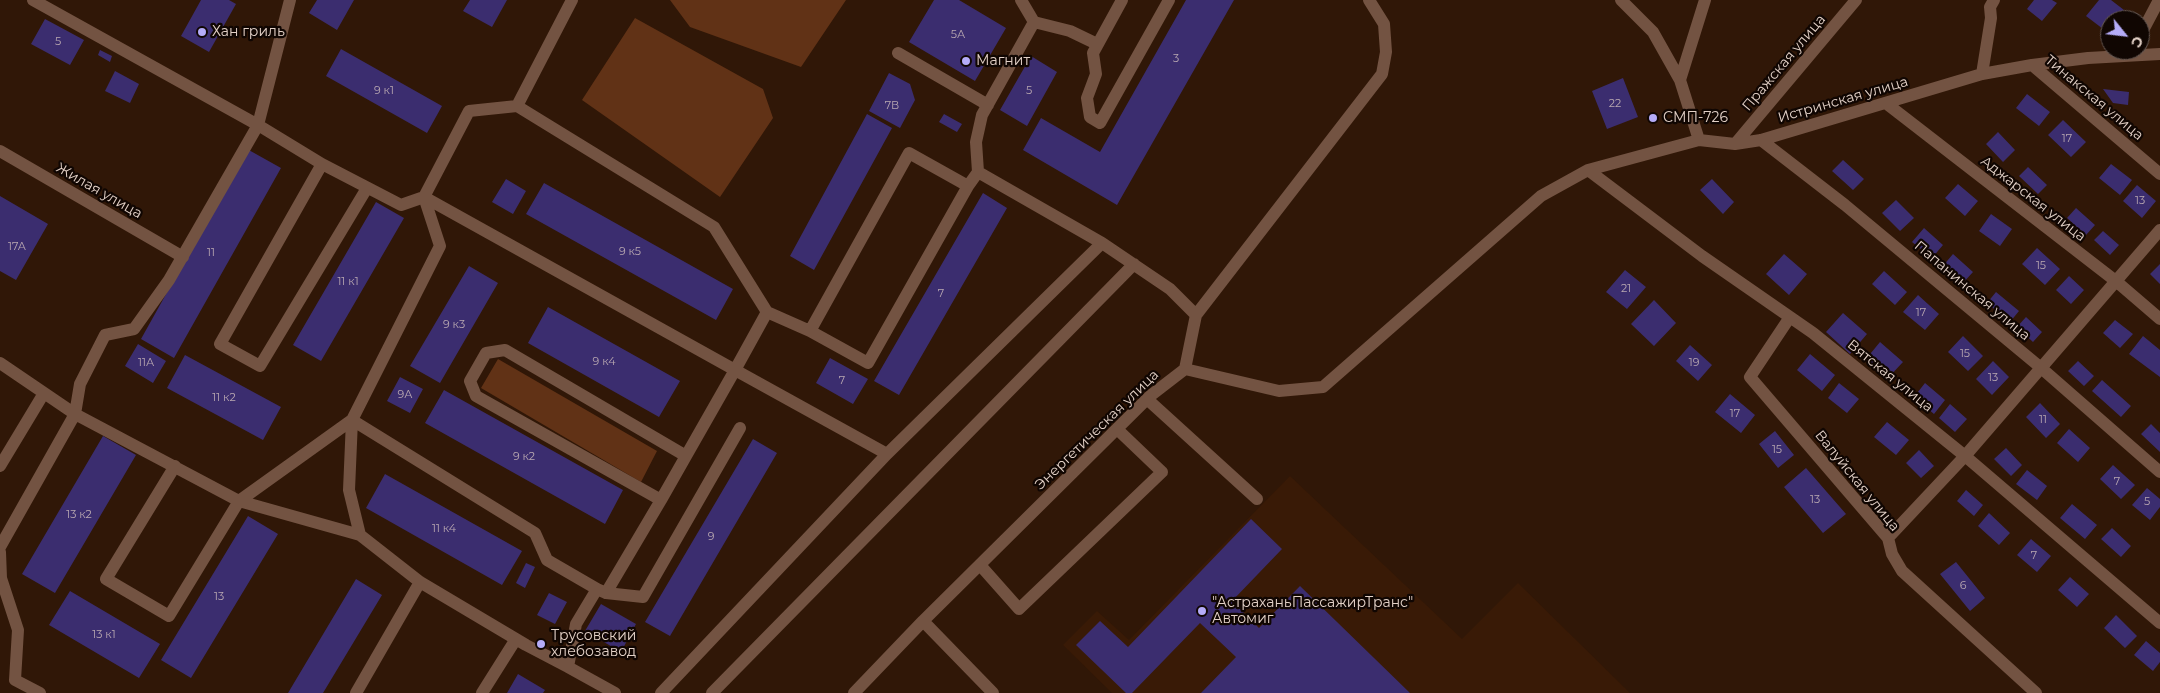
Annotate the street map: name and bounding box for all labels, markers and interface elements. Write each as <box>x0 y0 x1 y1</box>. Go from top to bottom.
north arrow <box>2100 10 2150 60</box>
street label: Пражская улица <box>1739 11 1829 115</box>
place label: Хан гриль <box>212 24 285 40</box>
marker: Хан гриль <box>196 26 208 38</box>
house number: 5А <box>951 28 965 42</box>
text: С <box>2127 33 2148 51</box>
house number: 5 <box>55 35 61 49</box>
house number: 3 <box>1173 52 1179 66</box>
street label: Тинакская улица <box>2041 52 2147 144</box>
place label: Магнит <box>976 53 1030 69</box>
marker: Магнит <box>960 55 972 67</box>
street label: Истринская улица <box>1776 73 1910 127</box>
house number: 9 к1 <box>374 84 394 98</box>
house number: 5 <box>1026 84 1032 98</box>
house number: 22 <box>1609 97 1621 111</box>
house number: 7В <box>885 99 899 113</box>
place label: СМП-726 <box>1663 110 1728 126</box>
marker: СМП-726 <box>1647 112 1659 124</box>
house number: 17 <box>2062 132 2072 146</box>
street label: Аджарская улица <box>1977 153 2089 245</box>
street label: Жилая улица <box>53 160 145 222</box>
house number: 13 <box>2135 194 2145 208</box>
street label: Папанинская улица <box>1911 238 2033 344</box>
house number: 17А <box>8 240 26 254</box>
house number: 9 к5 <box>619 245 641 259</box>
house number: 11 <box>207 246 215 260</box>
house number: 15 <box>2036 259 2046 273</box>
house number: 11 к1 <box>337 275 359 289</box>
house number: 21 <box>1621 282 1631 296</box>
house number: 7 <box>938 287 944 301</box>
house number: 17 <box>1916 306 1926 320</box>
house number: 9 к3 <box>443 318 465 332</box>
street label: Вятская улица <box>1844 336 1936 416</box>
house number: 15 <box>1960 347 1970 361</box>
house number: 9 к4 <box>593 355 615 369</box>
house number: 11А <box>138 356 154 370</box>
house number: 19 <box>1689 356 1699 370</box>
street label: Энергетическая улица <box>1032 366 1162 494</box>
house number: 13 <box>1988 371 1998 385</box>
house number: 7 <box>839 374 845 388</box>
house number: 9А <box>398 388 412 402</box>
house number: 11 к2 <box>212 391 236 405</box>
house number: 17 <box>1730 407 1740 421</box>
house number: 11 <box>2039 413 2047 427</box>
street label: Валуйская улица <box>1811 427 1903 535</box>
house number: 15 <box>1772 443 1782 457</box>
house number: 9 к2 <box>513 450 535 464</box>
house number: 7 <box>2114 475 2120 489</box>
house number: 13 <box>1810 493 1820 507</box>
house number: 5 <box>2144 495 2150 509</box>
house number: 13 к2 <box>66 508 92 522</box>
house number: 11 к4 <box>432 522 456 536</box>
house number: 9 <box>708 530 714 544</box>
house number: 7 <box>2031 549 2037 563</box>
house number: 6 <box>1960 579 1966 593</box>
house number: 13 <box>214 590 224 604</box>
place label: "АстраханьПассажирТранс" Автомиг <box>1212 595 1413 628</box>
marker: "АстраханьПассажирТранс" Автомиг <box>1196 605 1208 617</box>
house number: 13 к1 <box>92 628 116 642</box>
place label: Трусовский хлебозавод <box>551 628 636 660</box>
marker: Трусовский хлебозавод <box>535 638 547 650</box>

